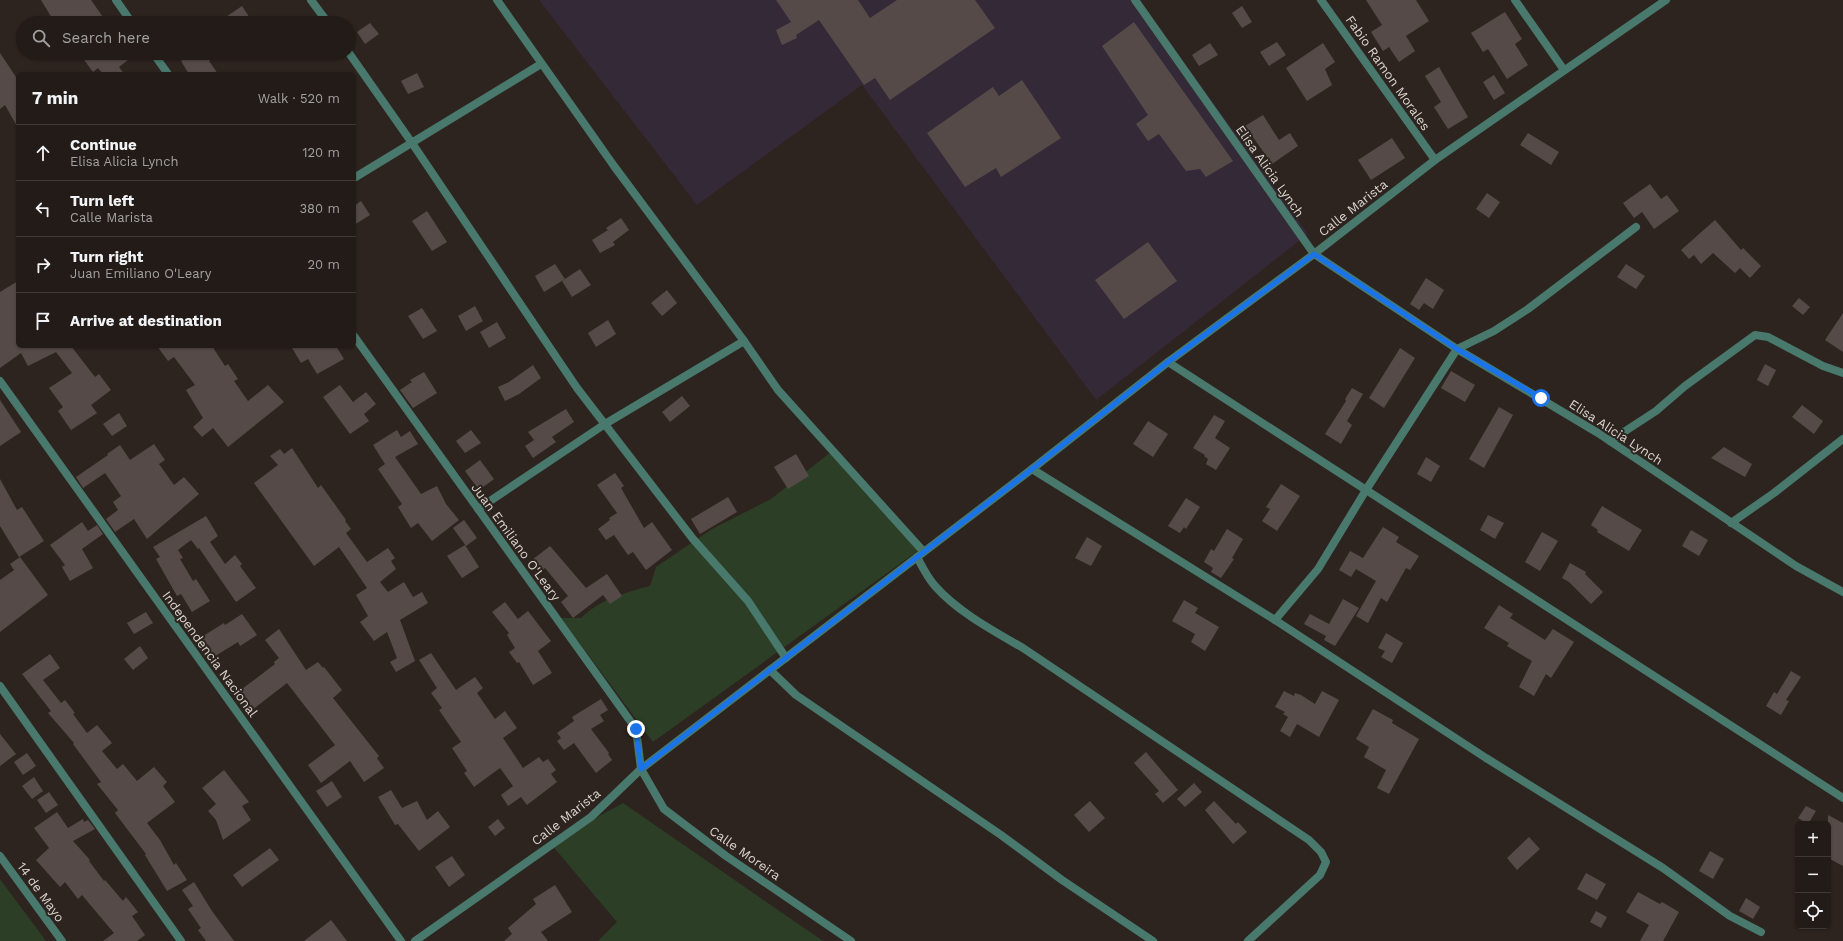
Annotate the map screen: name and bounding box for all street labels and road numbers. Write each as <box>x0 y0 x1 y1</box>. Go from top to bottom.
street label: Fabio Ramon Morales <box>1343 13 1433 133</box>
street label: Elisa Alicia Lynch <box>1233 122 1307 220</box>
street label: Calle Marista <box>1316 176 1391 239</box>
street label: Elisa Alicia Lynch <box>1566 396 1666 468</box>
street label: Juan Emiliano O'Leary <box>468 480 564 604</box>
street label: Independencia Nacional <box>159 588 261 720</box>
street label: Calle Marista <box>529 785 604 848</box>
street label: Calle Moreira <box>706 823 784 883</box>
street label: 14 de Mayo <box>14 859 68 925</box>

